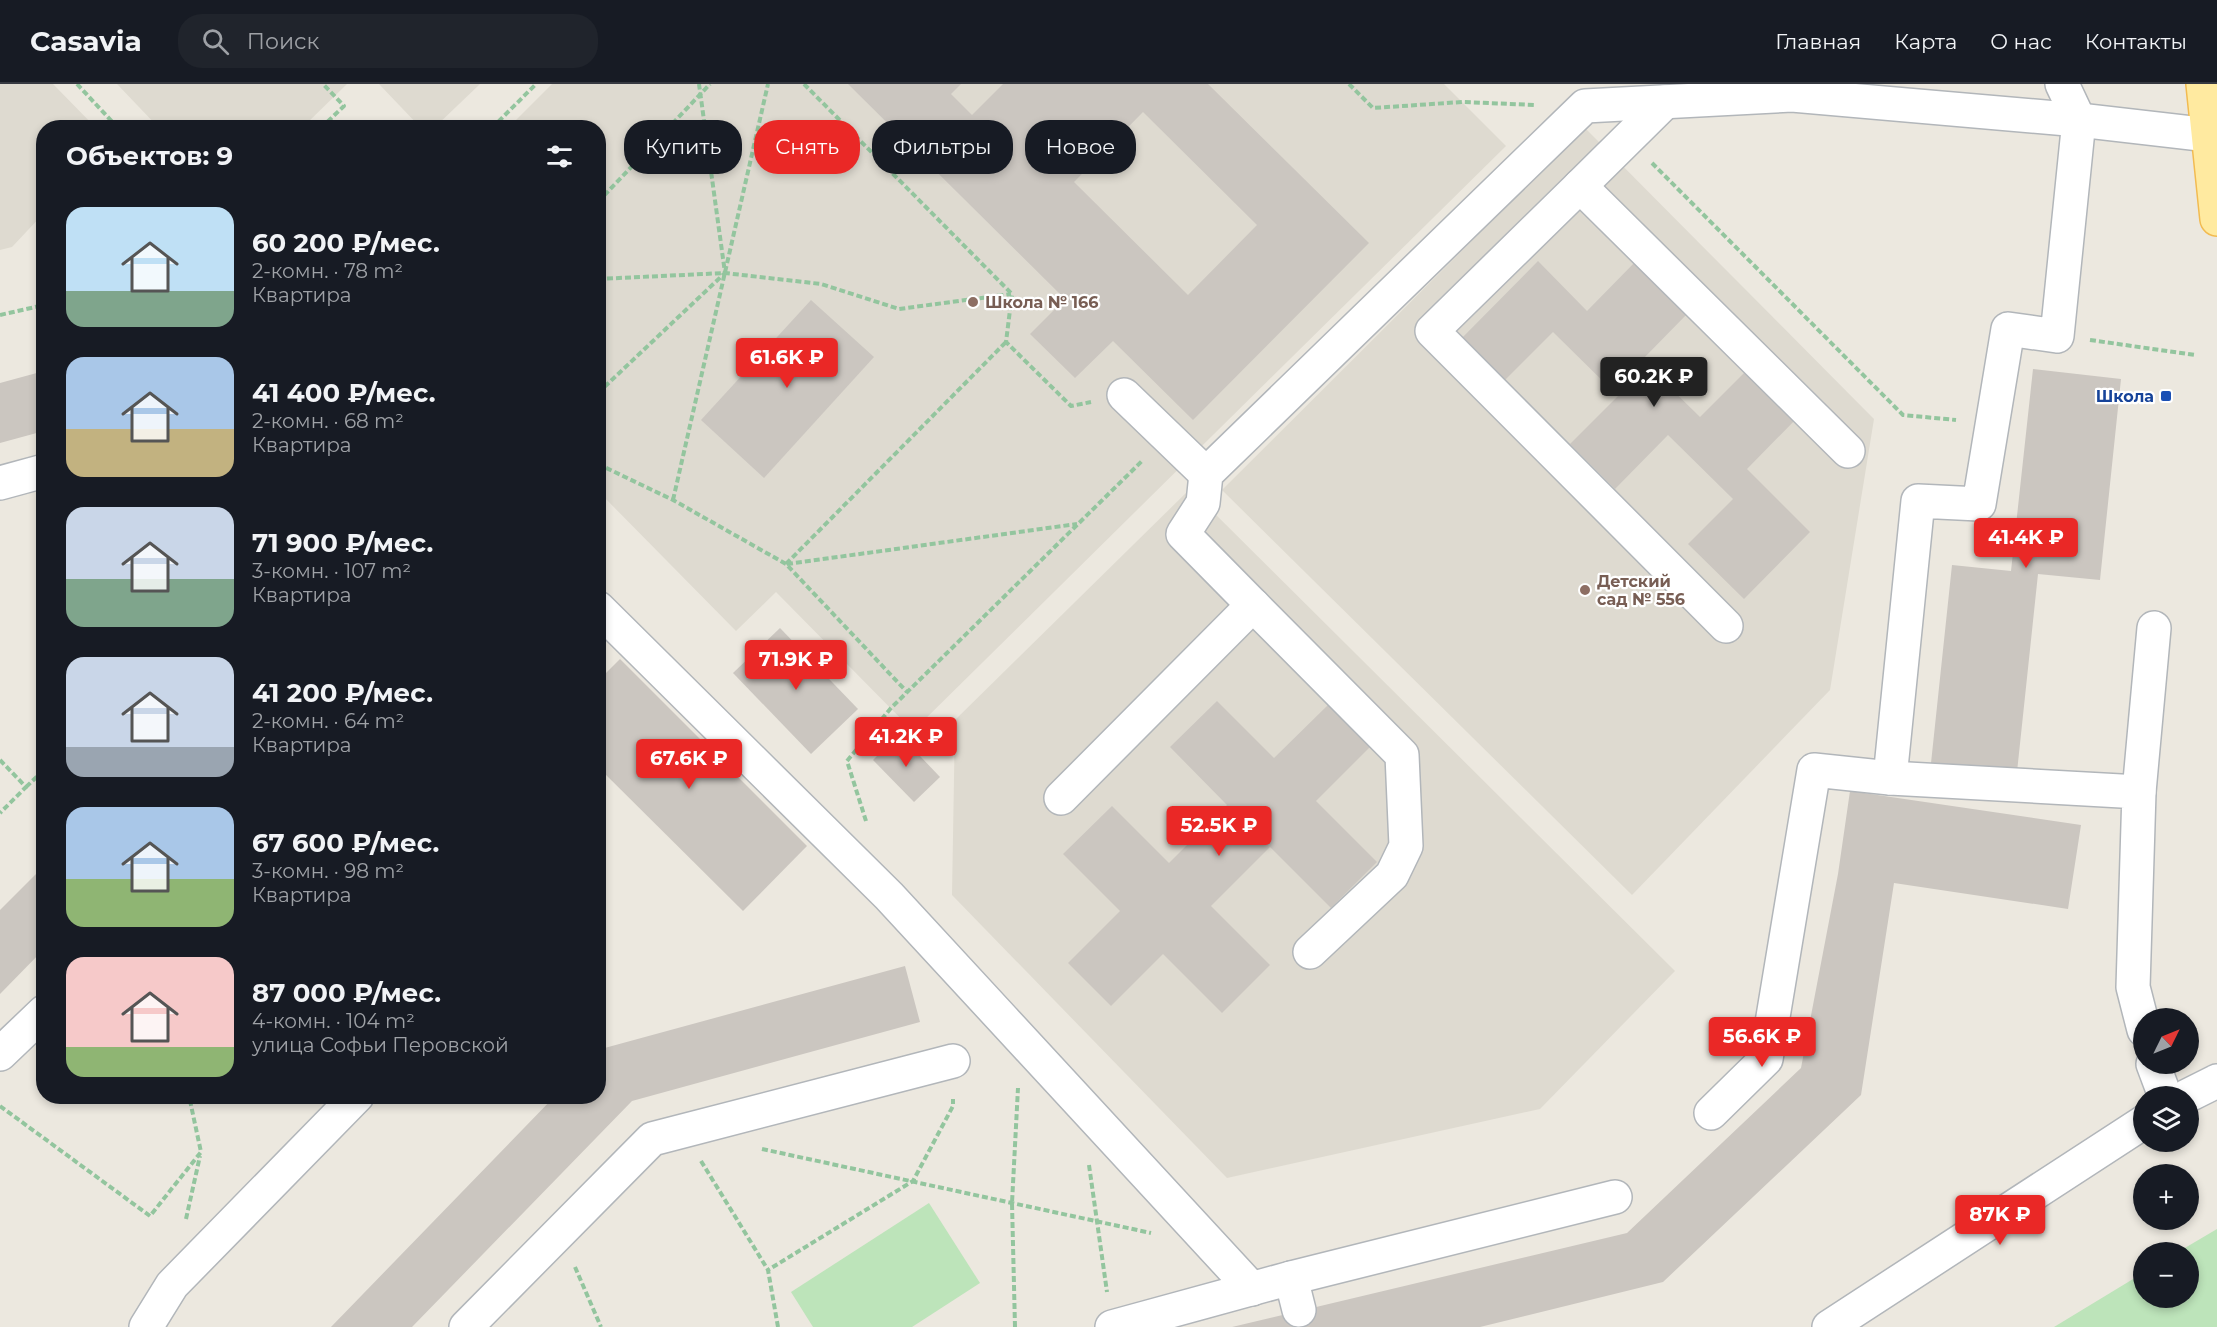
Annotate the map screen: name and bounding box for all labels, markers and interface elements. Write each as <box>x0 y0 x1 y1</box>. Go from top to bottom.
search box <box>178 14 598 68</box>
text: Casavia <box>30 24 142 58</box>
icon: search <box>199 25 232 58</box>
text: Поиск <box>247 28 319 55</box>
text: Главная <box>1775 29 1861 54</box>
text: Карта <box>1894 29 1957 54</box>
text: О нас <box>1990 29 2052 54</box>
text: Контакты <box>2085 29 2187 54</box>
chip: Купить <box>624 120 742 174</box>
chip: Снять <box>754 120 860 174</box>
chip: Фильтры <box>872 120 1013 174</box>
chip: Новое <box>1025 120 1136 174</box>
text: Объектов: 9 <box>66 140 233 172</box>
icon: filters <box>543 140 576 173</box>
text: 60 200 ₽/мес. <box>252 227 440 259</box>
icon: home <box>114 231 186 303</box>
text: 2-комн. · 78 m² <box>252 259 403 283</box>
text: Квартира <box>252 283 352 307</box>
place label: Школа № 166 <box>985 293 1098 312</box>
marker: Школа № 166 <box>966 295 980 309</box>
pin: 61.6K ₽ <box>732 338 842 389</box>
text: 61.6K ₽ <box>750 345 824 369</box>
pin: 60.2K ₽ <box>1599 357 1709 408</box>
text: 60.2K ₽ <box>1614 364 1694 388</box>
text: 41 400 ₽/мес. <box>252 377 436 409</box>
icon: home <box>114 381 186 453</box>
place label: Школа <box>2096 387 2154 406</box>
marker: Школа <box>2159 389 2173 403</box>
text: 2-комн. · 68 m² <box>252 409 404 433</box>
text: Квартира <box>252 433 352 457</box>
pin: 41.4K ₽ <box>1971 518 2081 569</box>
text: 41.4K ₽ <box>1988 525 2064 549</box>
text: 71 900 ₽/мес. <box>252 527 433 559</box>
icon: home <box>114 531 186 603</box>
text: 3-комн. · 107 m² <box>252 559 411 583</box>
place label: Детский сад № 556 <box>1597 572 1685 609</box>
text: Квартира <box>252 583 352 607</box>
marker: Детский сад № 556 <box>1578 583 1592 597</box>
pin: 71.9K ₽ <box>741 640 851 691</box>
text: 71.9K ₽ <box>759 647 833 671</box>
text: 41 200 ₽/мес. <box>252 677 433 709</box>
icon: home <box>114 681 186 753</box>
text: 2-комн. · 64 m² <box>252 709 404 733</box>
pin: 41.2K ₽ <box>851 717 961 768</box>
text: 41.2K ₽ <box>869 724 943 748</box>
text: Квартира <box>252 733 352 757</box>
pin: 67.6K ₽ <box>634 739 744 790</box>
text: 67.6K ₽ <box>650 746 728 770</box>
pin: 52.5K ₽ <box>1164 806 1274 857</box>
text: 52.5K ₽ <box>1181 813 1257 837</box>
text: 67 600 ₽/мес. <box>252 827 439 859</box>
icon: home <box>114 831 186 903</box>
text: 3-комн. · 98 m² <box>252 859 404 883</box>
text: Квартира <box>252 883 352 907</box>
text: 87 000 ₽/мес. <box>252 977 441 1009</box>
icon: home <box>114 981 186 1053</box>
north arrow <box>2133 1008 2199 1074</box>
map controls <box>2133 1008 2199 1308</box>
text: 4-комн. · 104 m² <box>252 1009 415 1033</box>
pin: 56.6K ₽ <box>1707 1017 1817 1068</box>
text: 56.6K ₽ <box>1723 1024 1801 1048</box>
text: улица Софьи Перовской <box>252 1033 509 1057</box>
button: layers <box>2133 1086 2199 1152</box>
button: + <box>2133 1164 2199 1230</box>
pin: 87K ₽ <box>1958 1195 2042 1246</box>
text: 87K ₽ <box>1969 1202 2031 1226</box>
button: − <box>2133 1242 2199 1308</box>

